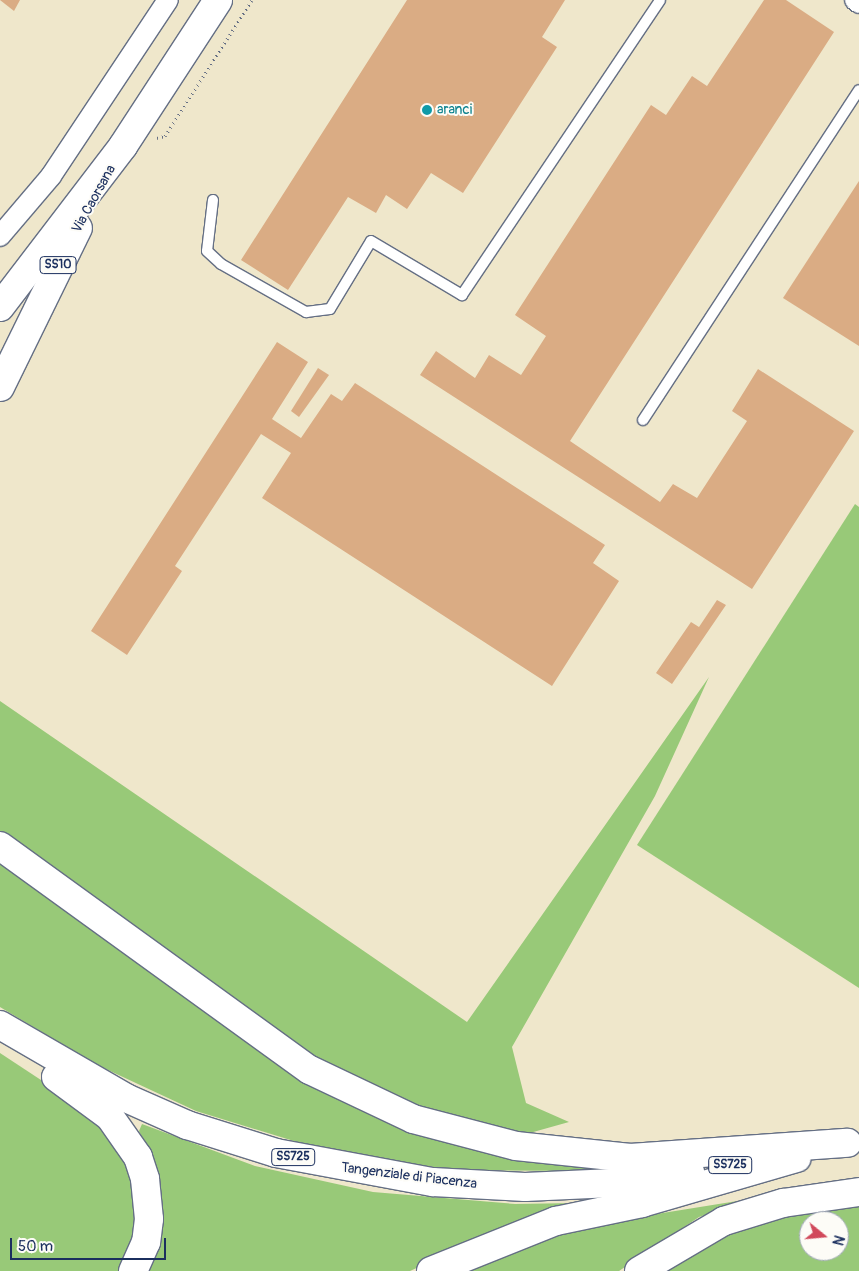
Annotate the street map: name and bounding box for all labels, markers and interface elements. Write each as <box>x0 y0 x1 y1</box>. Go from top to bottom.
place label: aranci <box>437 102 472 118</box>
marker: aranci <box>421 104 433 116</box>
street label: Via Caorsana <box>69 162 119 236</box>
road number: SS10 <box>39 256 77 274</box>
road number: SS725 <box>270 1148 316 1166</box>
road number: SS725 <box>708 1156 752 1174</box>
street label: Tangenziale di Piacenza <box>340 1159 478 1193</box>
north arrow <box>799 1211 849 1261</box>
scale bar <box>12 1228 169 1260</box>
text: N <box>828 1233 847 1247</box>
text: 50 m <box>18 1237 53 1256</box>

